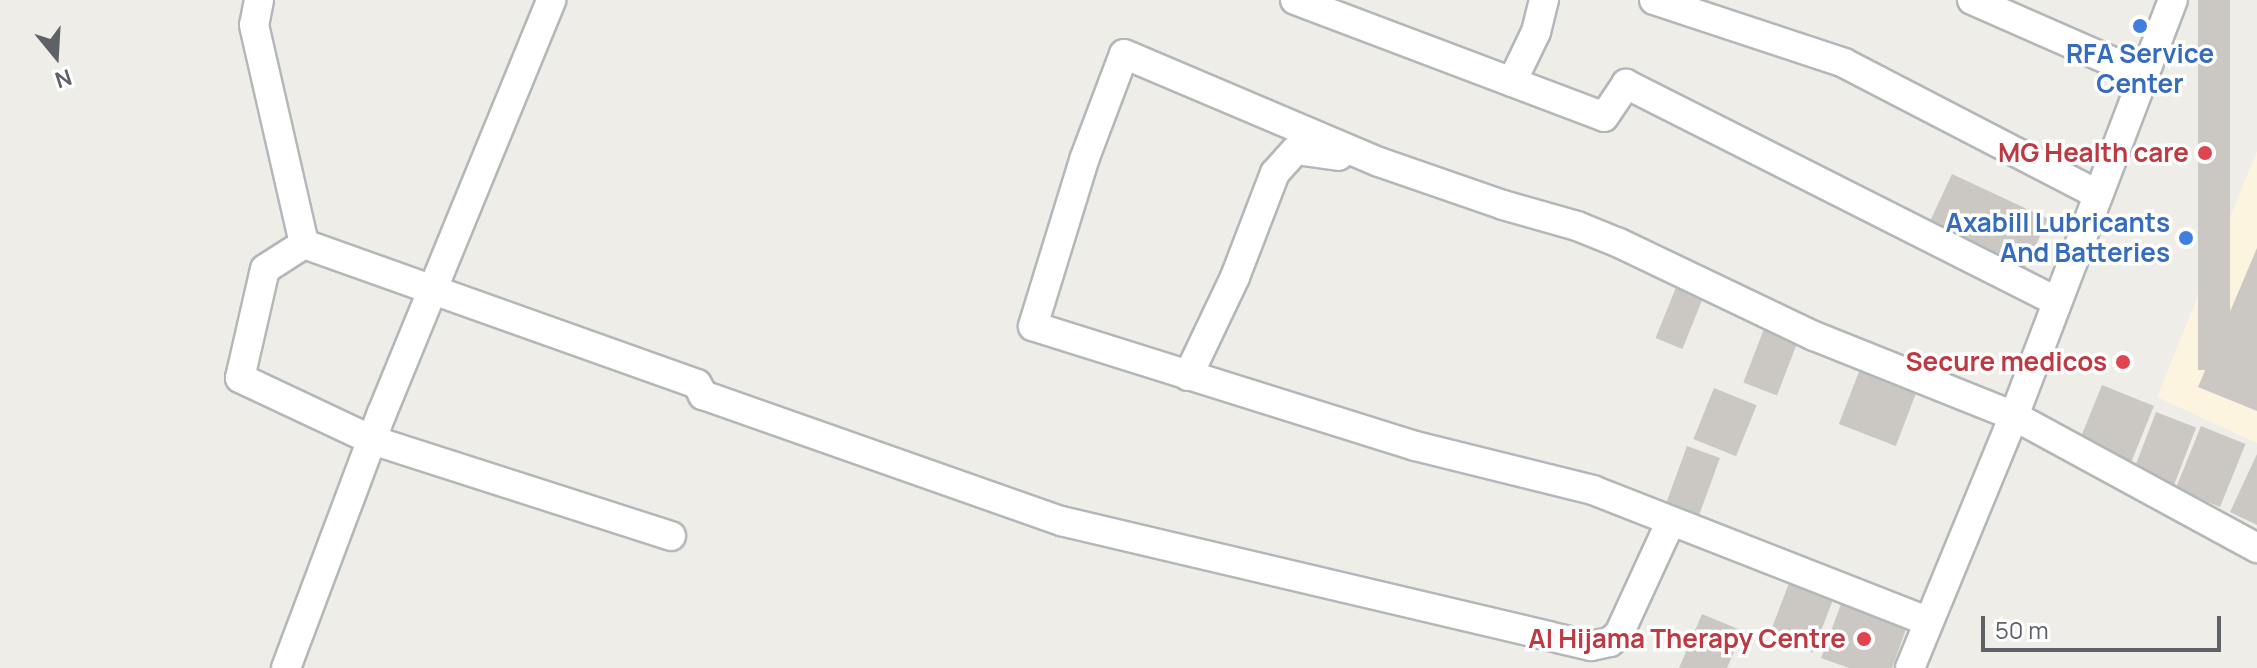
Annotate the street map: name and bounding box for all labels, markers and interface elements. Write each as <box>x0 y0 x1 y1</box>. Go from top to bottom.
north arrow <box>16 16 96 96</box>
marker: RFA Service Center <box>2131 17 2149 35</box>
place label: RFA Service Center <box>2066 38 2214 100</box>
text: N <box>51 62 76 96</box>
place label: MG Health care <box>1998 137 2189 169</box>
marker: MG Health care <box>2196 144 2214 162</box>
place label: Axabill Lubricants And Batteries <box>1945 207 2170 268</box>
marker: Axabill Lubricants And Batteries <box>2177 229 2195 247</box>
place label: Secure medicos <box>1906 346 2107 378</box>
marker: Secure medicos <box>2114 353 2132 371</box>
scale bar <box>1985 600 2225 650</box>
text: 50 m <box>1995 613 2049 646</box>
place label: Al Hijama Therapy Centre <box>1528 623 1846 655</box>
marker: Al Hijama Therapy Centre <box>1853 628 1875 650</box>

